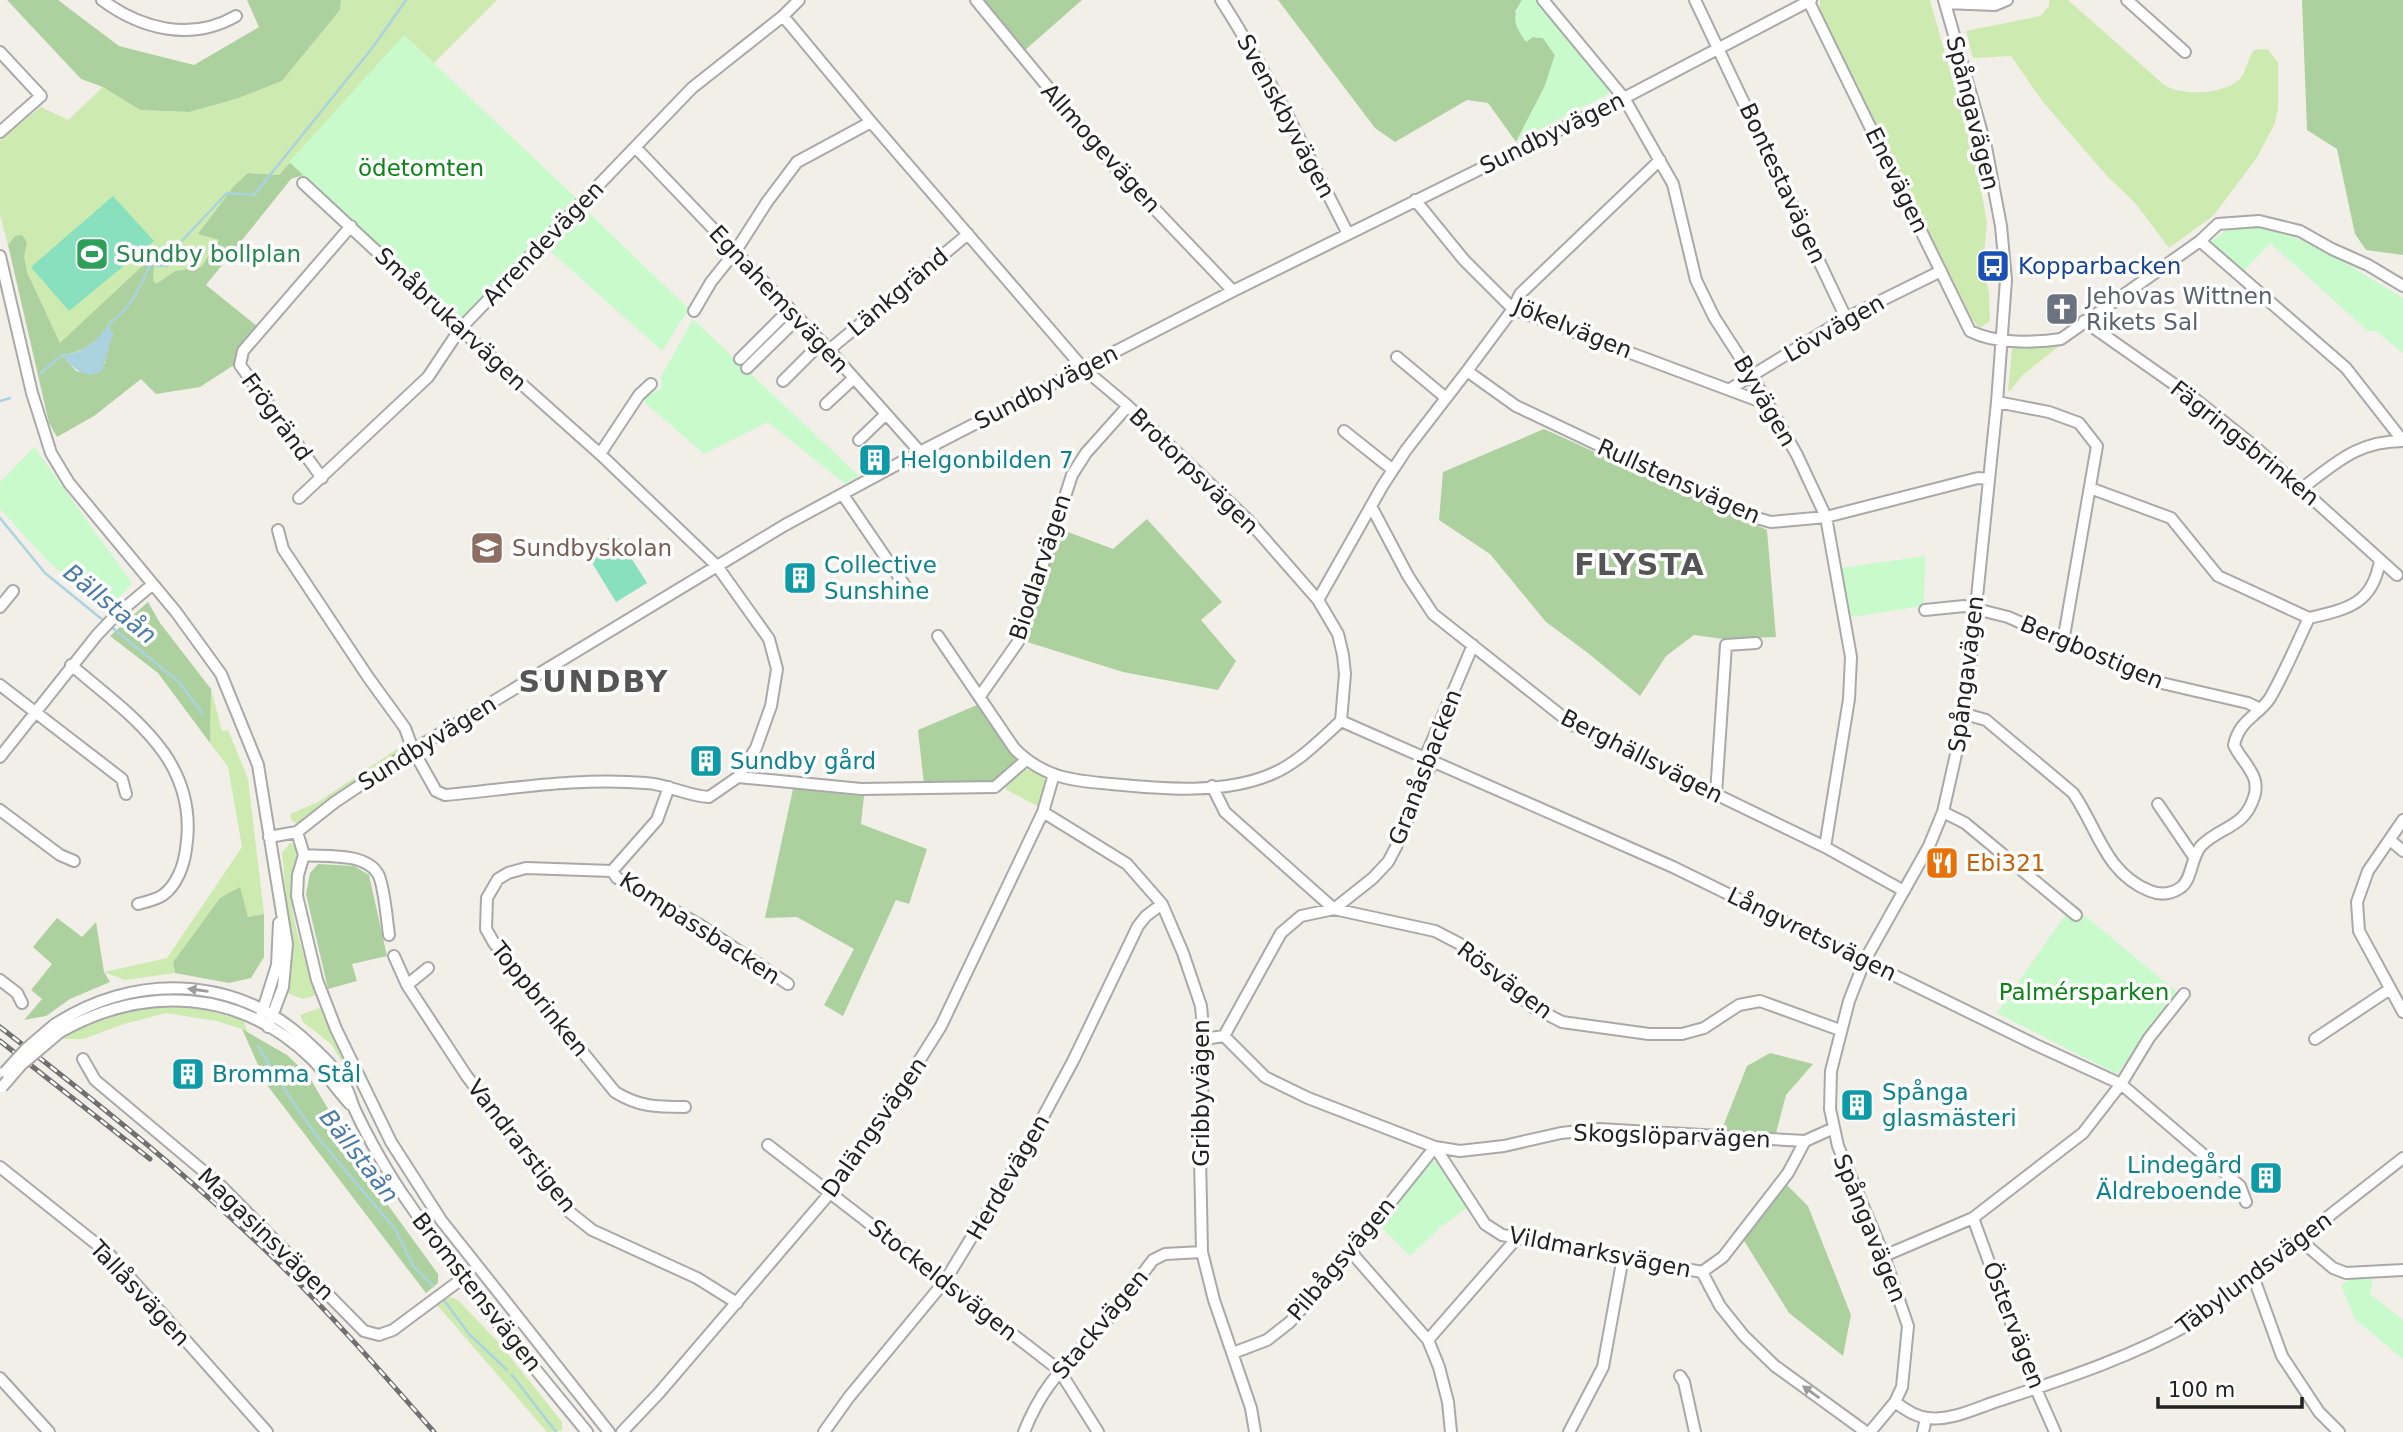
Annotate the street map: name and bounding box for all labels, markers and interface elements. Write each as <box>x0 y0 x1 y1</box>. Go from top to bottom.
street label: Svenskbyvägen <box>1232 30 1340 202</box>
street label: Spångavägen <box>1941 33 2006 193</box>
street label: Allmogevägen <box>1036 78 1166 218</box>
street label: Sundbyvägen <box>1475 87 1629 179</box>
street label: Bontestavägen <box>1735 99 1831 267</box>
street label: Enevägen <box>1860 123 1934 237</box>
park label: ödetomten <box>358 155 484 181</box>
street label: Arrendevägen <box>477 176 609 310</box>
street label: Egnahemsvägen <box>704 220 854 378</box>
sports icon: Sundby bollplan <box>73 235 111 273</box>
place label: Sundby bollplan <box>116 241 301 267</box>
street label: Småbrukarvägen <box>370 242 533 396</box>
street label: Länkgränd <box>843 243 953 341</box>
bus stop icon: Kopparbacken <box>1974 247 2012 285</box>
place label: Kopparbacken <box>2018 253 2181 279</box>
place label: Jehovas Wittnen Rikets Sal <box>2084 283 2273 335</box>
street label: Lövvägen <box>1779 289 1889 367</box>
church icon: Jehovas Wittnen Rikets Sal <box>2043 290 2081 328</box>
street label: Jökelvägen <box>1508 292 1636 363</box>
street label: Sundbyvägen <box>970 340 1122 434</box>
street label: Byvägen <box>1729 351 1801 451</box>
street label: Frögränd <box>237 368 317 466</box>
street label: Fägringsbrinken <box>2166 375 2324 511</box>
street label: Brotorpsvägen <box>1124 403 1264 539</box>
street label: Rullstensvägen <box>1594 434 1764 528</box>
building icon: Helgonbilden 7 <box>856 441 894 479</box>
place label: Helgonbilden 7 <box>900 447 1074 473</box>
street label: Biodlarvägen <box>1004 491 1076 643</box>
school or university icon: Sundbyskolan <box>468 529 506 567</box>
place label: Sundbyskolan <box>512 535 672 561</box>
district label: FLYSTA <box>1574 547 1706 582</box>
place label: Collective Sunshine <box>824 552 937 604</box>
water label: Bällstaån <box>58 557 163 650</box>
building icon: Collective Sunshine <box>781 559 819 597</box>
street label: Spångavägen <box>1943 594 1989 754</box>
street label: Bergbostigen <box>2017 610 2167 694</box>
district label: SUNDBY <box>519 664 669 699</box>
street label: Granåsbacken <box>1382 685 1467 848</box>
street label: Sundbyvägen <box>353 690 501 796</box>
street label: Berghällsvägen <box>1557 704 1727 808</box>
building icon: Sundby gård <box>687 742 725 780</box>
place label: Sundby gård <box>730 747 876 774</box>
restaurant icon: Ebi321 <box>1923 844 1961 882</box>
place label: Ebi321 <box>1966 850 2045 876</box>
street label: Kompassbacken <box>615 867 785 989</box>
street label: Långvretsvägen <box>1723 881 1901 986</box>
street label: Toppbrinken <box>485 936 594 1061</box>
street label: Rösvägen <box>1452 936 1558 1024</box>
park label: Palmérsparken <box>1999 979 2169 1005</box>
one-way arrow <box>186 985 208 996</box>
street label: Gribbyvägen <box>1188 1019 1214 1167</box>
street label: Dalängsvägen <box>816 1052 932 1202</box>
building icon: Bromma Stål <box>169 1055 207 1093</box>
place label: Bromma Stål <box>212 1060 361 1087</box>
street label: Vandrarstigen <box>462 1075 582 1217</box>
place label: Spånga glasmästeri <box>1882 1078 2017 1131</box>
building icon: Spånga glasmästeri <box>1838 1086 1876 1124</box>
water label: Bällstaån <box>314 1103 405 1208</box>
street label: Herdevägen <box>962 1110 1054 1244</box>
street label: Skogslöparvägen <box>1573 1120 1771 1152</box>
street label: Spångavägen <box>1828 1150 1913 1306</box>
place label: Lindegård Äldreboende <box>2096 1151 2242 1204</box>
building icon: Lindegård Äldreboende <box>2247 1159 2285 1197</box>
street label: Magasinsvägen <box>193 1163 339 1305</box>
street label: Pilbågsvägen <box>1281 1192 1400 1326</box>
street label: Täbylundsvägen <box>2171 1206 2336 1340</box>
street label: Bromstensvägen <box>407 1208 547 1376</box>
street label: Stockeldsvägen <box>864 1214 1022 1346</box>
street label: Vildmarksvägen <box>1507 1222 1693 1282</box>
street label: Tallåsvägen <box>84 1234 196 1351</box>
street label: Östervägen <box>1978 1258 2051 1392</box>
street label: Stackvägen <box>1047 1264 1153 1384</box>
scale bar <box>2158 1366 2302 1410</box>
text: 100 m <box>2168 1378 2235 1402</box>
one-way arrow <box>1802 1385 1820 1399</box>

